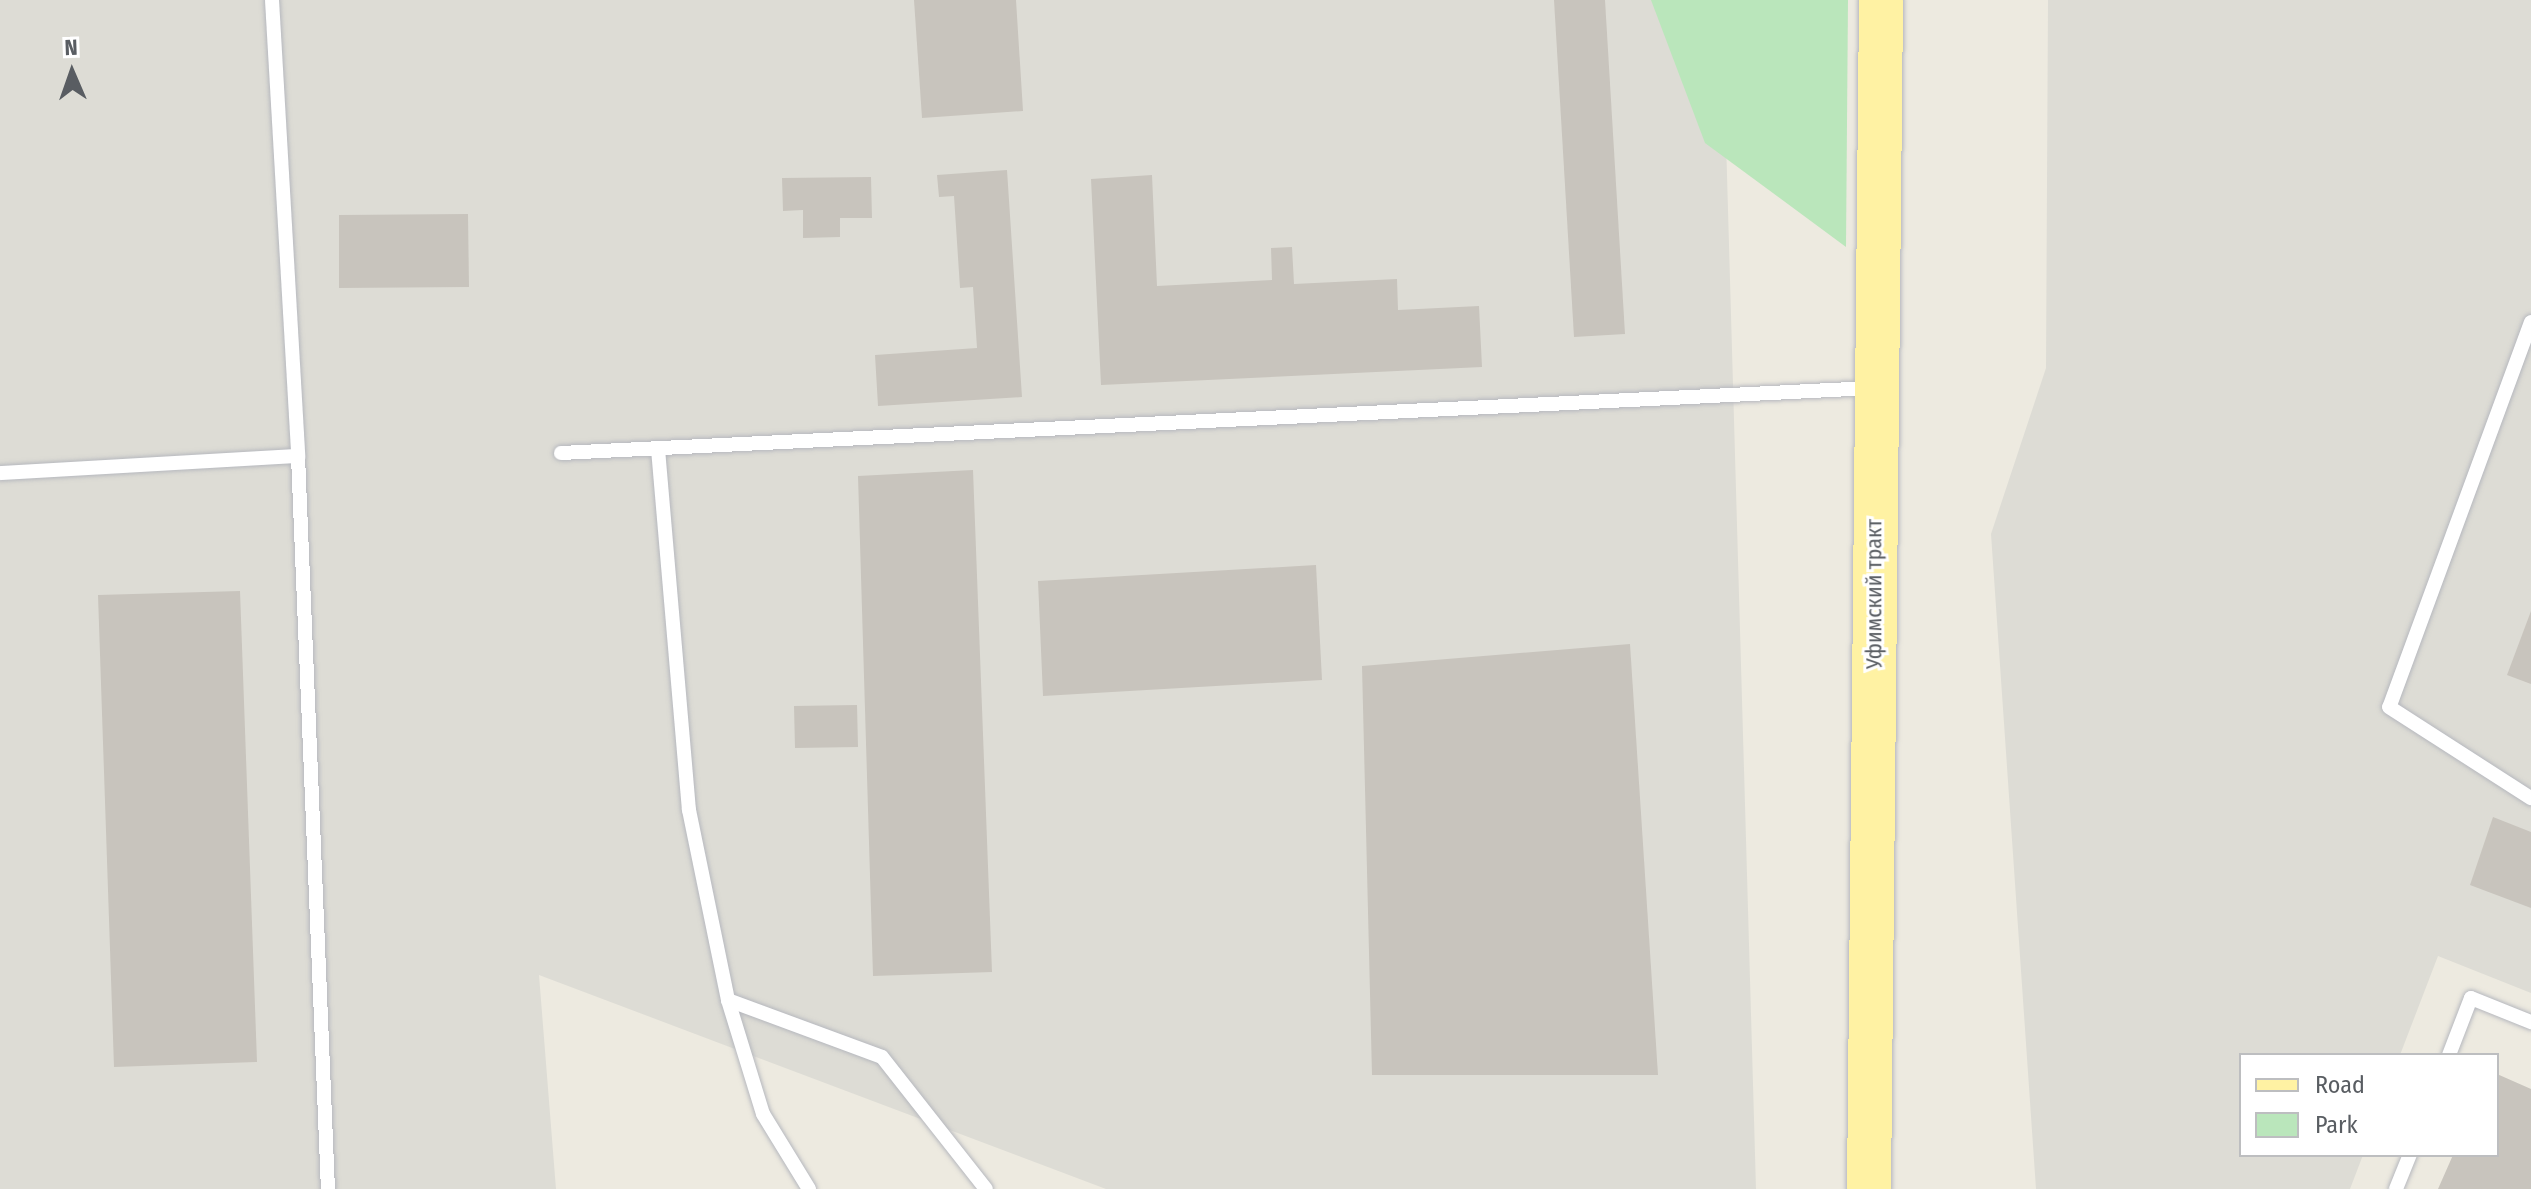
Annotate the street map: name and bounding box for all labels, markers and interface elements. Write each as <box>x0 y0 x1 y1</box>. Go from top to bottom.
north arrow <box>32 32 112 112</box>
text: N <box>64 34 78 61</box>
street label: Уфимский тракт <box>1861 519 1887 669</box>
legend <box>2239 1053 2499 1157</box>
text: Road <box>2315 1071 2365 1099</box>
text: Park <box>2315 1111 2358 1139</box>

